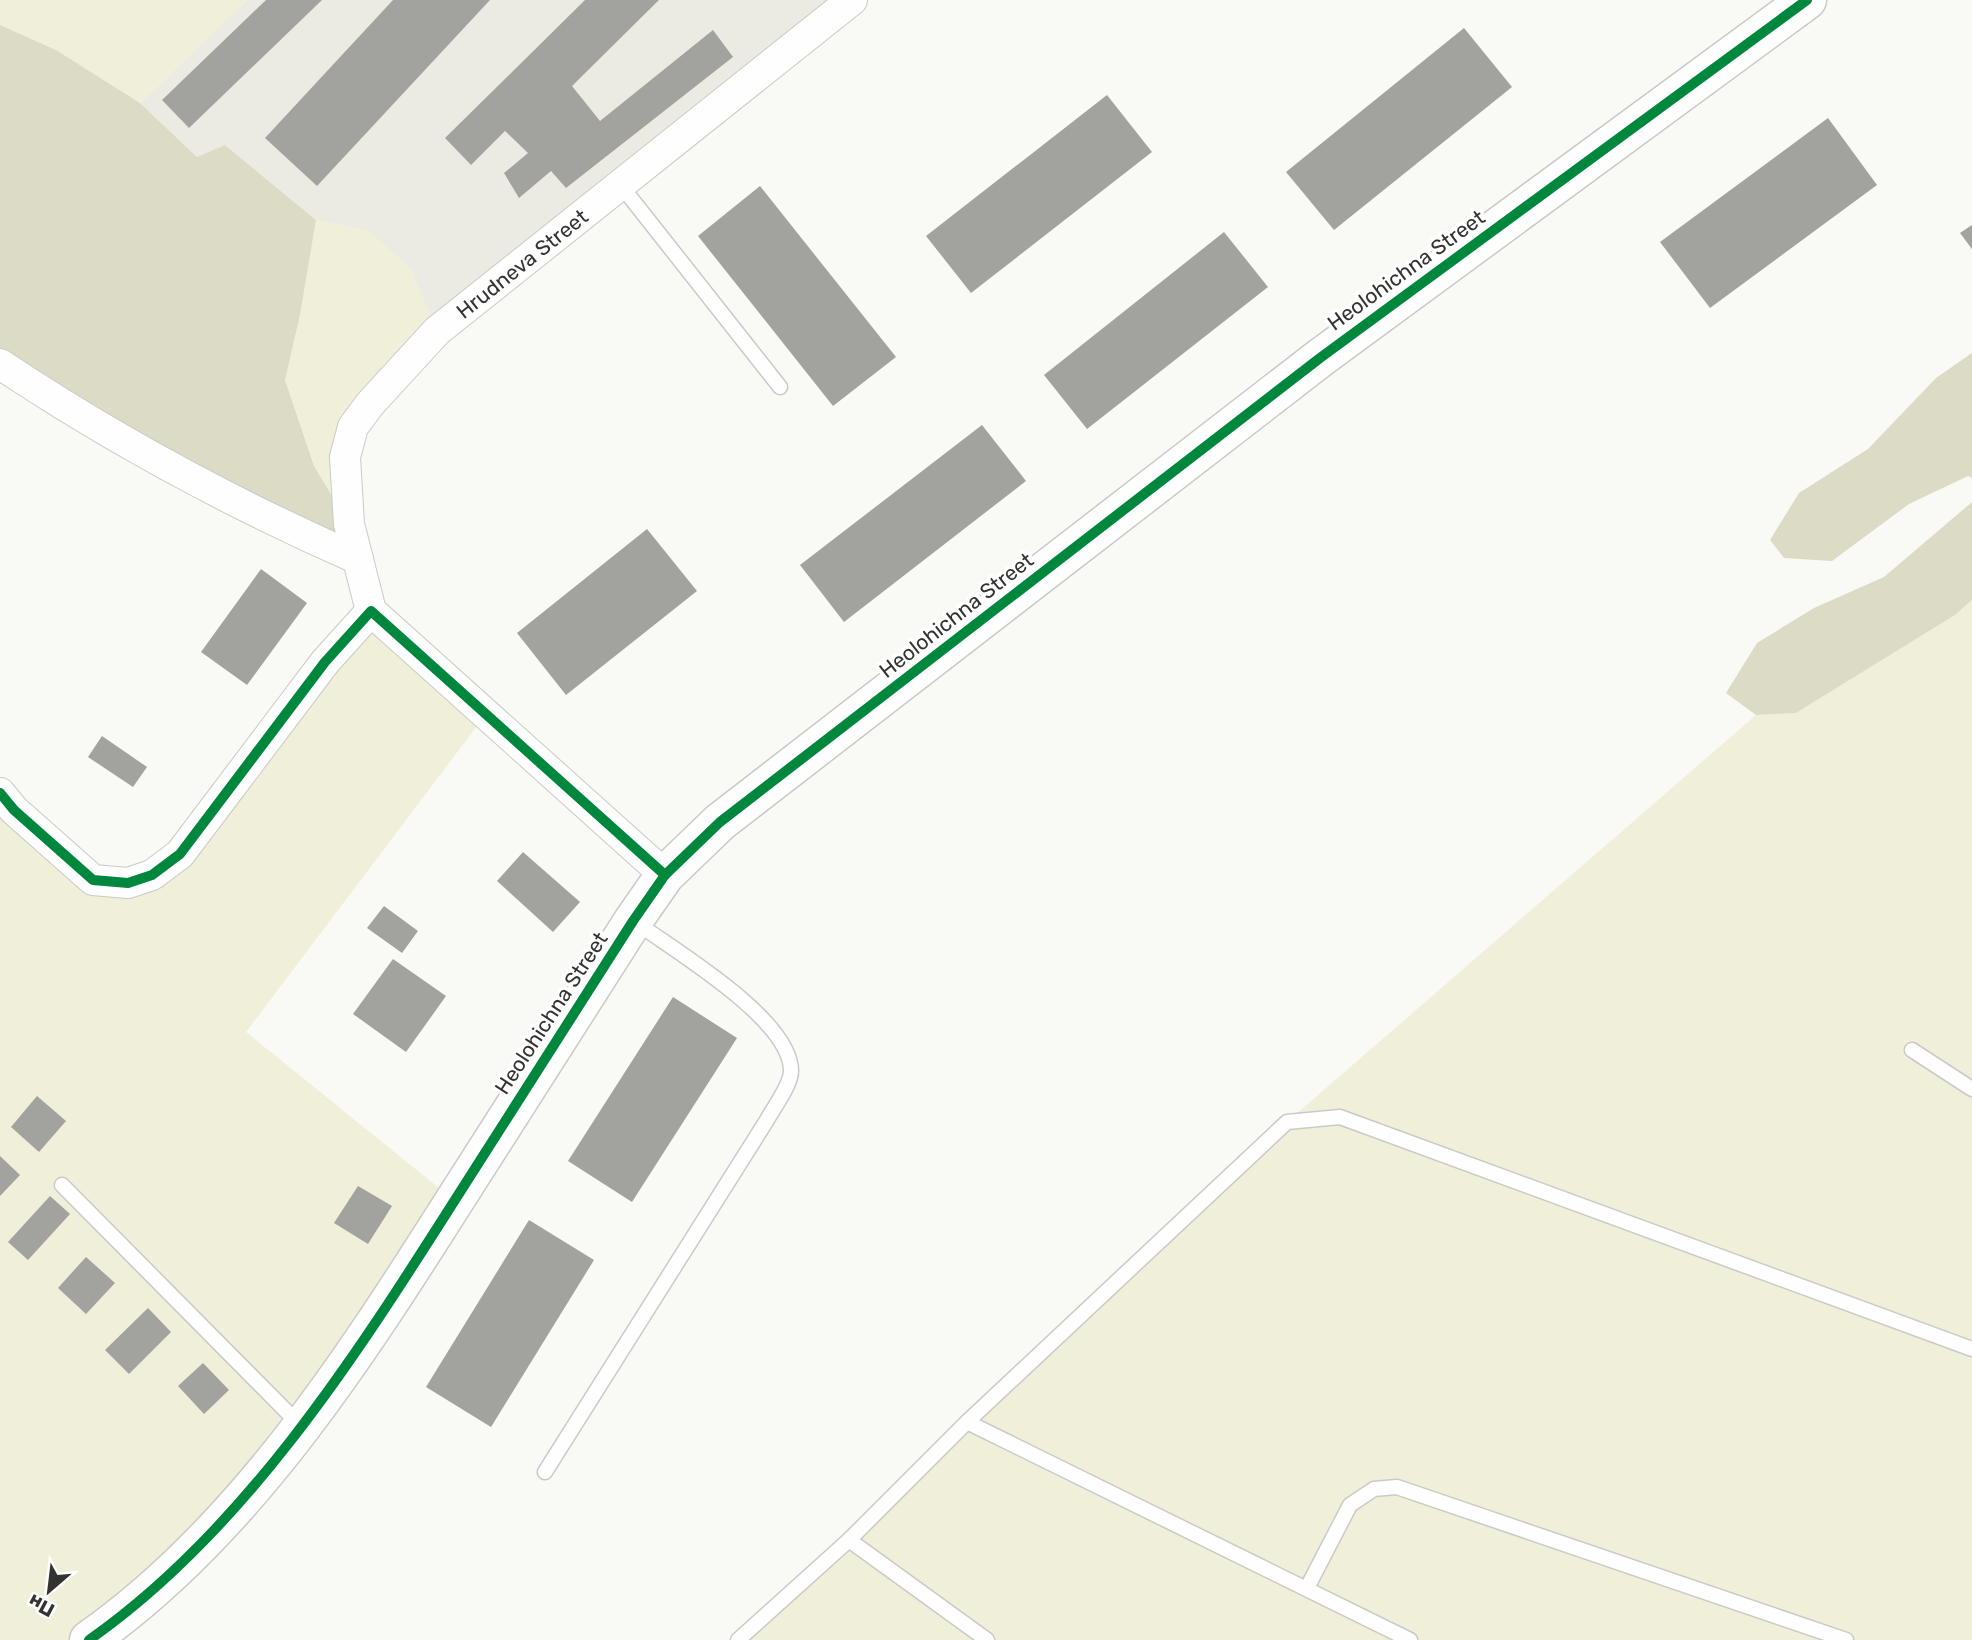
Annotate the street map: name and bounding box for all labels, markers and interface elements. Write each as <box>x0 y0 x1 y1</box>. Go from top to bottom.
street label: Hrudneva Street <box>451 203 592 323</box>
street label: Heolohichna Street <box>1322 205 1490 335</box>
street label: Heolohichna Street <box>874 547 1038 683</box>
street label: Heolohichna Street <box>489 927 613 1099</box>
north arrow <box>14 1556 84 1626</box>
text: Пн <box>24 1589 58 1622</box>

